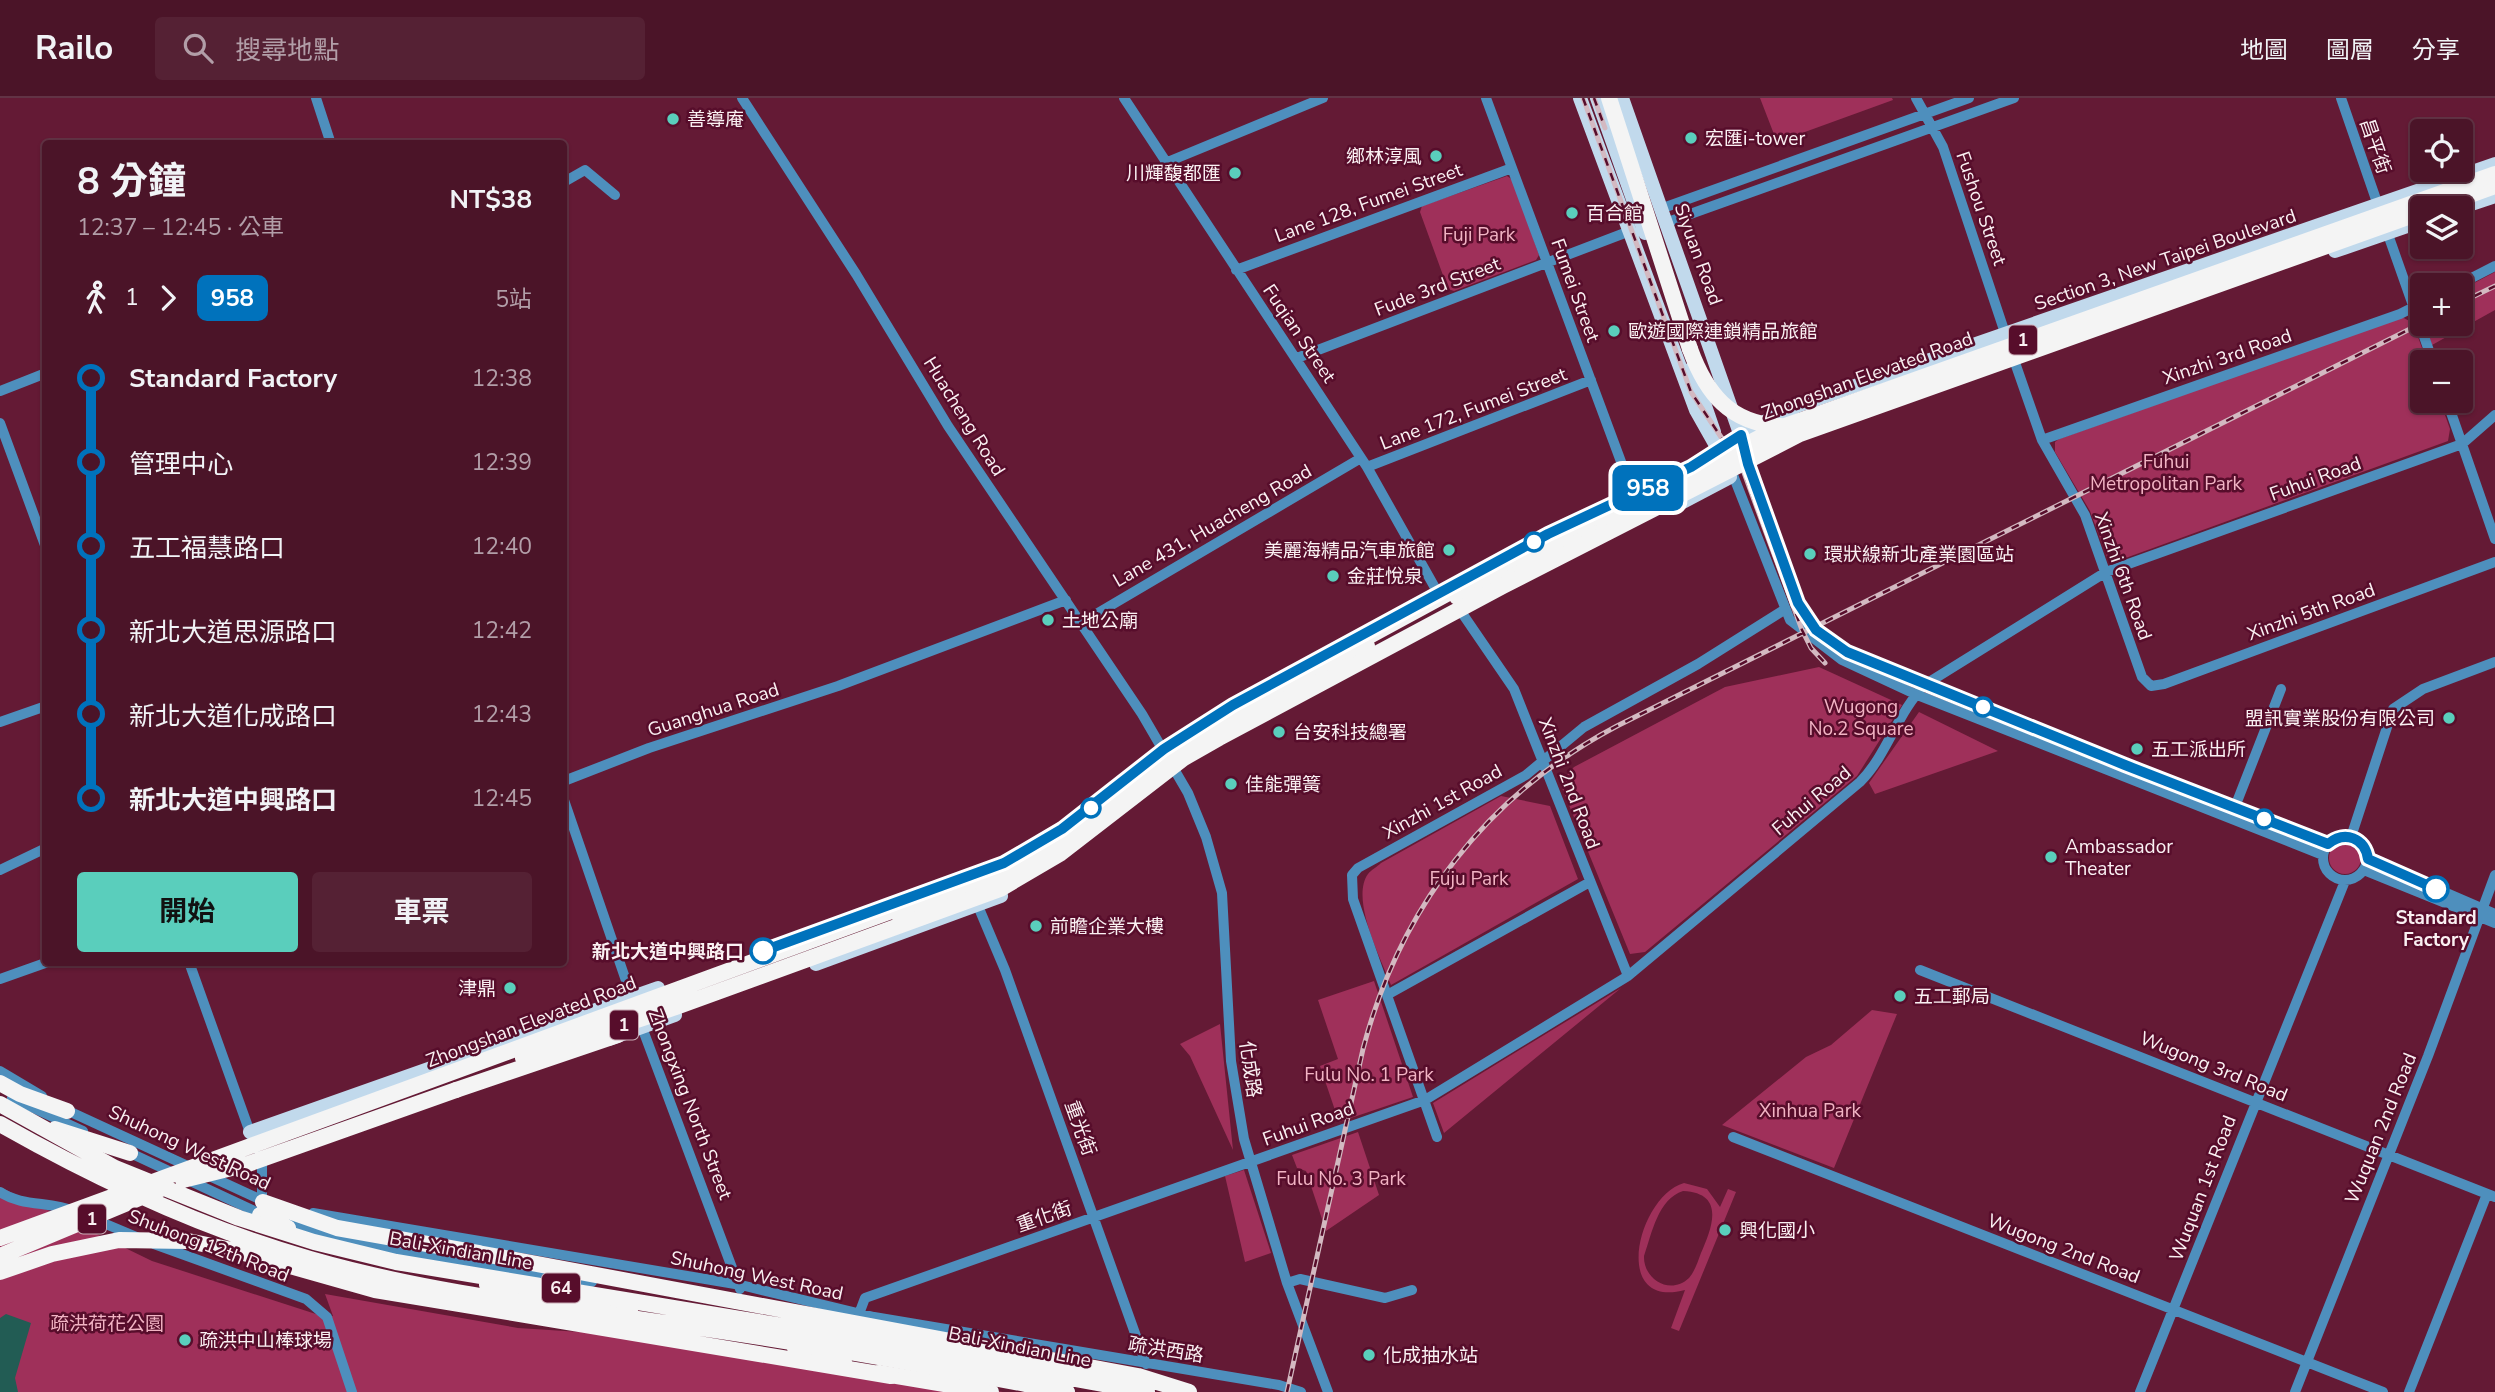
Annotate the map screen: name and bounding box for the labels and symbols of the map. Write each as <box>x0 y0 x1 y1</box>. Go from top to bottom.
place label: 善導庵 <box>687 107 744 133</box>
marker: 善導庵 <box>665 111 681 127</box>
street label: 昌平街 <box>2353 115 2397 178</box>
place label: 宏匯i-tower <box>1705 126 1805 152</box>
marker: 宏匯i-tower <box>1683 130 1699 146</box>
place label: 鄉林淳風 <box>1346 144 1422 170</box>
marker: 鄉林淳風 <box>1428 148 1444 164</box>
street label: Fushou Street <box>1949 148 2013 269</box>
street label: Lane 128, Fumei Street <box>1271 157 1466 249</box>
place label: 川輝馥都匯 <box>1126 161 1221 187</box>
marker: 川輝馥都匯 <box>1227 165 1243 181</box>
street label: Siyuan Road <box>1668 200 1728 309</box>
place label: 百合館 <box>1586 201 1643 227</box>
street label: Section 3, New Taipei Boulevard <box>2031 203 2300 317</box>
marker: 百合館 <box>1564 205 1580 221</box>
park label: Fuji Park <box>1443 222 1516 248</box>
street label: Fumei Street <box>1544 235 1606 346</box>
street label: Fude 3rd Street <box>1371 251 1504 323</box>
street label: Fuqian Street <box>1257 279 1342 388</box>
place label: 歐遊國際連鎖精品旅館 <box>1628 319 1818 345</box>
marker: 歐遊國際連鎖精品旅館 <box>1606 323 1622 339</box>
street label: Xinzhi 3rd Road <box>2159 323 2295 391</box>
street label: Zhongshan Elevated Road <box>1758 326 1977 426</box>
road number: 1 <box>2009 326 2037 354</box>
street label: Huacheng Road <box>917 352 1011 481</box>
street label: Lane 172, Fumei Street <box>1376 361 1571 457</box>
park label: Fuhui Metropolitan Park <box>2090 449 2243 497</box>
street label: Fuhui Road <box>2266 450 2365 508</box>
street label: Lane 431, Huacheng Road <box>1108 458 1317 593</box>
line badge: 958 <box>1608 465 1688 511</box>
street label: Xinzhi 6th Road <box>2088 509 2158 644</box>
unlabelled marker <box>1524 532 1544 552</box>
place label: 美麗海精品汽車旅館 <box>1264 538 1435 564</box>
marker: 美麗海精品汽車旅館 <box>1441 542 1457 558</box>
place label: 環狀線新北產業園區站 <box>1824 542 2014 568</box>
marker: 環狀線新北產業園區站 <box>1802 546 1818 562</box>
place label: 金莊悅泉 <box>1347 564 1423 590</box>
marker: 金莊悅泉 <box>1325 568 1341 584</box>
street label: Xinzhi 5th Road <box>2244 577 2379 647</box>
place label: 土地公廟 <box>1062 608 1138 634</box>
marker: 土地公廟 <box>1040 612 1056 628</box>
street label: Guanghua Road <box>644 676 783 743</box>
park label: Wugong No.2 Square <box>1808 694 1914 742</box>
unlabelled marker <box>1973 697 1993 717</box>
place label: 盟訊實業股份有限公司 <box>2245 706 2435 732</box>
marker: 盟訊實業股份有限公司 <box>2441 710 2457 726</box>
street label: Xinzhi 2nd Road <box>1532 714 1606 853</box>
place label: 台安科技總署 <box>1293 720 1407 746</box>
marker: 台安科技總署 <box>1271 724 1287 740</box>
place label: 五工派出所 <box>2151 737 2246 763</box>
marker: 五工派出所 <box>2129 741 2145 757</box>
street label: Xinzhi 1st Road <box>1378 758 1507 845</box>
street label: Fuhui Road <box>1767 760 1857 842</box>
place label: 佳能彈簧 <box>1245 772 1321 798</box>
marker: 佳能彈簧 <box>1223 776 1239 792</box>
unlabelled marker <box>1081 798 1101 818</box>
unlabelled marker <box>2254 809 2274 829</box>
place label: Ambassador Theater <box>2065 834 2173 882</box>
marker: Ambassador Theater <box>2043 849 2059 865</box>
park label: Fuju Park <box>1430 866 1509 892</box>
marker: Standard Factory <box>2423 876 2449 902</box>
place label: Standard Factory <box>2395 905 2477 953</box>
place label: 前瞻企業大樓 <box>1050 914 1164 940</box>
marker: 前瞻企業大樓 <box>1028 918 1044 934</box>
marker: 新北大道中興路口 <box>750 938 776 964</box>
place label: 新北大道中興路口 <box>592 939 744 965</box>
street label: Zhongshan Elevated Road <box>422 970 640 1074</box>
place label: 津鼎 <box>458 976 496 1002</box>
marker: 津鼎 <box>502 980 518 996</box>
place label: 五工郵局 <box>1914 984 1990 1010</box>
marker: 五工郵局 <box>1892 988 1908 1004</box>
street label: Zhongxing North Street <box>642 1006 738 1204</box>
road number: 1 <box>610 1010 638 1040</box>
street label: Wugong 3rd Road <box>2136 1025 2291 1108</box>
street label: 化成路 <box>1233 1039 1267 1099</box>
street label: Wuquan 2nd Road <box>2339 1049 2423 1208</box>
park label: Fulu No. 1 Park <box>1304 1062 1434 1088</box>
street label: Fuhui Road <box>1259 1095 1358 1153</box>
street label: 重光街 <box>1058 1097 1102 1160</box>
park label: Xinhua Park <box>1759 1098 1861 1124</box>
street label: Shuhong West Road <box>104 1099 275 1197</box>
street label: Wuquan 1st Road <box>2163 1112 2243 1265</box>
park label: Fulu No. 3 Park <box>1276 1166 1406 1192</box>
street label: 重化街 <box>1013 1195 1076 1239</box>
street label: Shuhong 12th Road <box>124 1203 293 1289</box>
road number: 1 <box>78 1204 106 1234</box>
street label: Wugong 2nd Road <box>1984 1208 2144 1290</box>
place label: 興化國小 <box>1739 1218 1815 1244</box>
marker: 興化國小 <box>1717 1222 1733 1238</box>
street label: Bali-Xindian Line <box>387 1226 534 1276</box>
street label: Shuhong West Road <box>668 1245 846 1307</box>
road number: 64 <box>542 1274 580 1302</box>
park label: 疏洪荷花公園 <box>50 1311 164 1337</box>
street label: Bali-Xindian Line <box>946 1320 1093 1374</box>
place label: 疏洪中山棒球場 <box>199 1328 332 1354</box>
street label: 疏洪西路 <box>1126 1331 1205 1369</box>
marker: 疏洪中山棒球場 <box>177 1332 193 1348</box>
place label: 化成抽水站 <box>1383 1343 1478 1369</box>
marker: 化成抽水站 <box>1361 1347 1377 1363</box>

